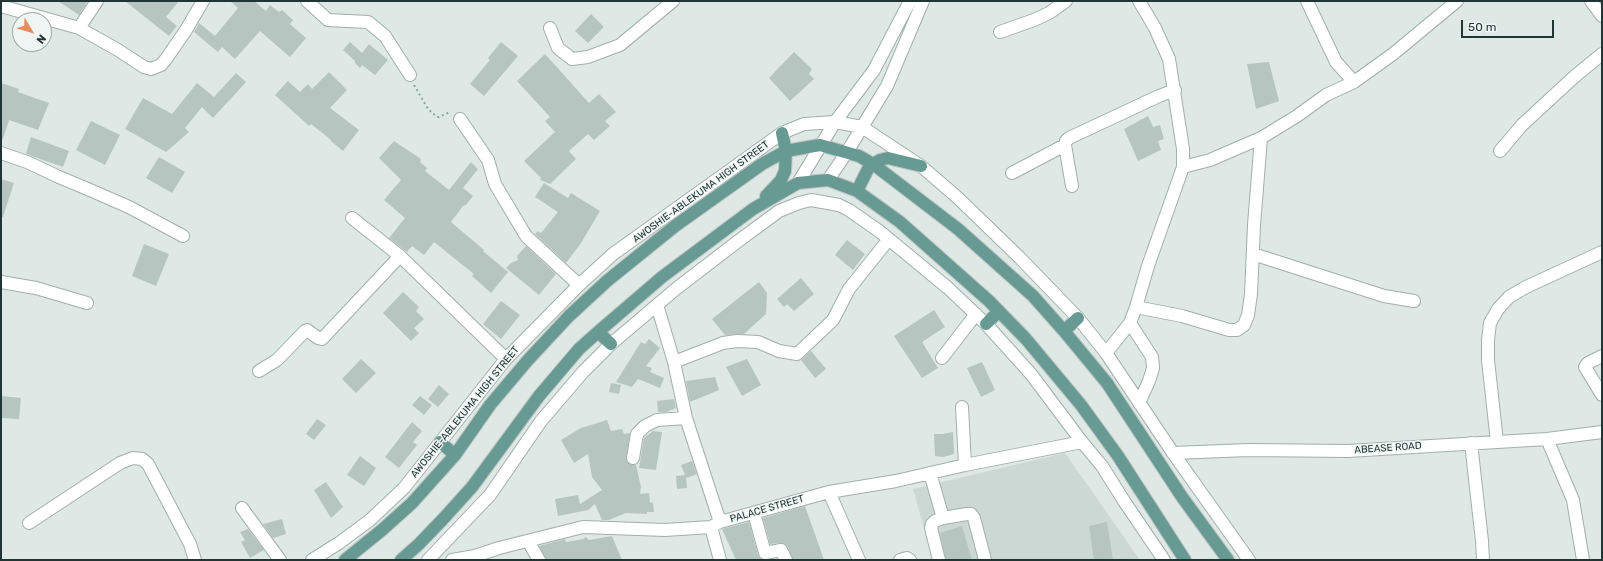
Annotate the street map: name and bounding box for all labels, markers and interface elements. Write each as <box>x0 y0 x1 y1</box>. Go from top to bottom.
north arrow <box>12 12 52 52</box>
scale bar <box>1463 12 1556 38</box>
text: 50 m <box>1468 20 1496 34</box>
text: N <box>34 32 49 46</box>
street label: AWOSHIE-ABLEKUMA HIGH STREET <box>631 138 771 246</box>
street label: AWOSHIE-ABLEKUMA HIGH STREET <box>408 344 522 480</box>
street label: ABEASE ROAD <box>1354 440 1422 456</box>
street label: PALACE STREET <box>729 493 805 525</box>

